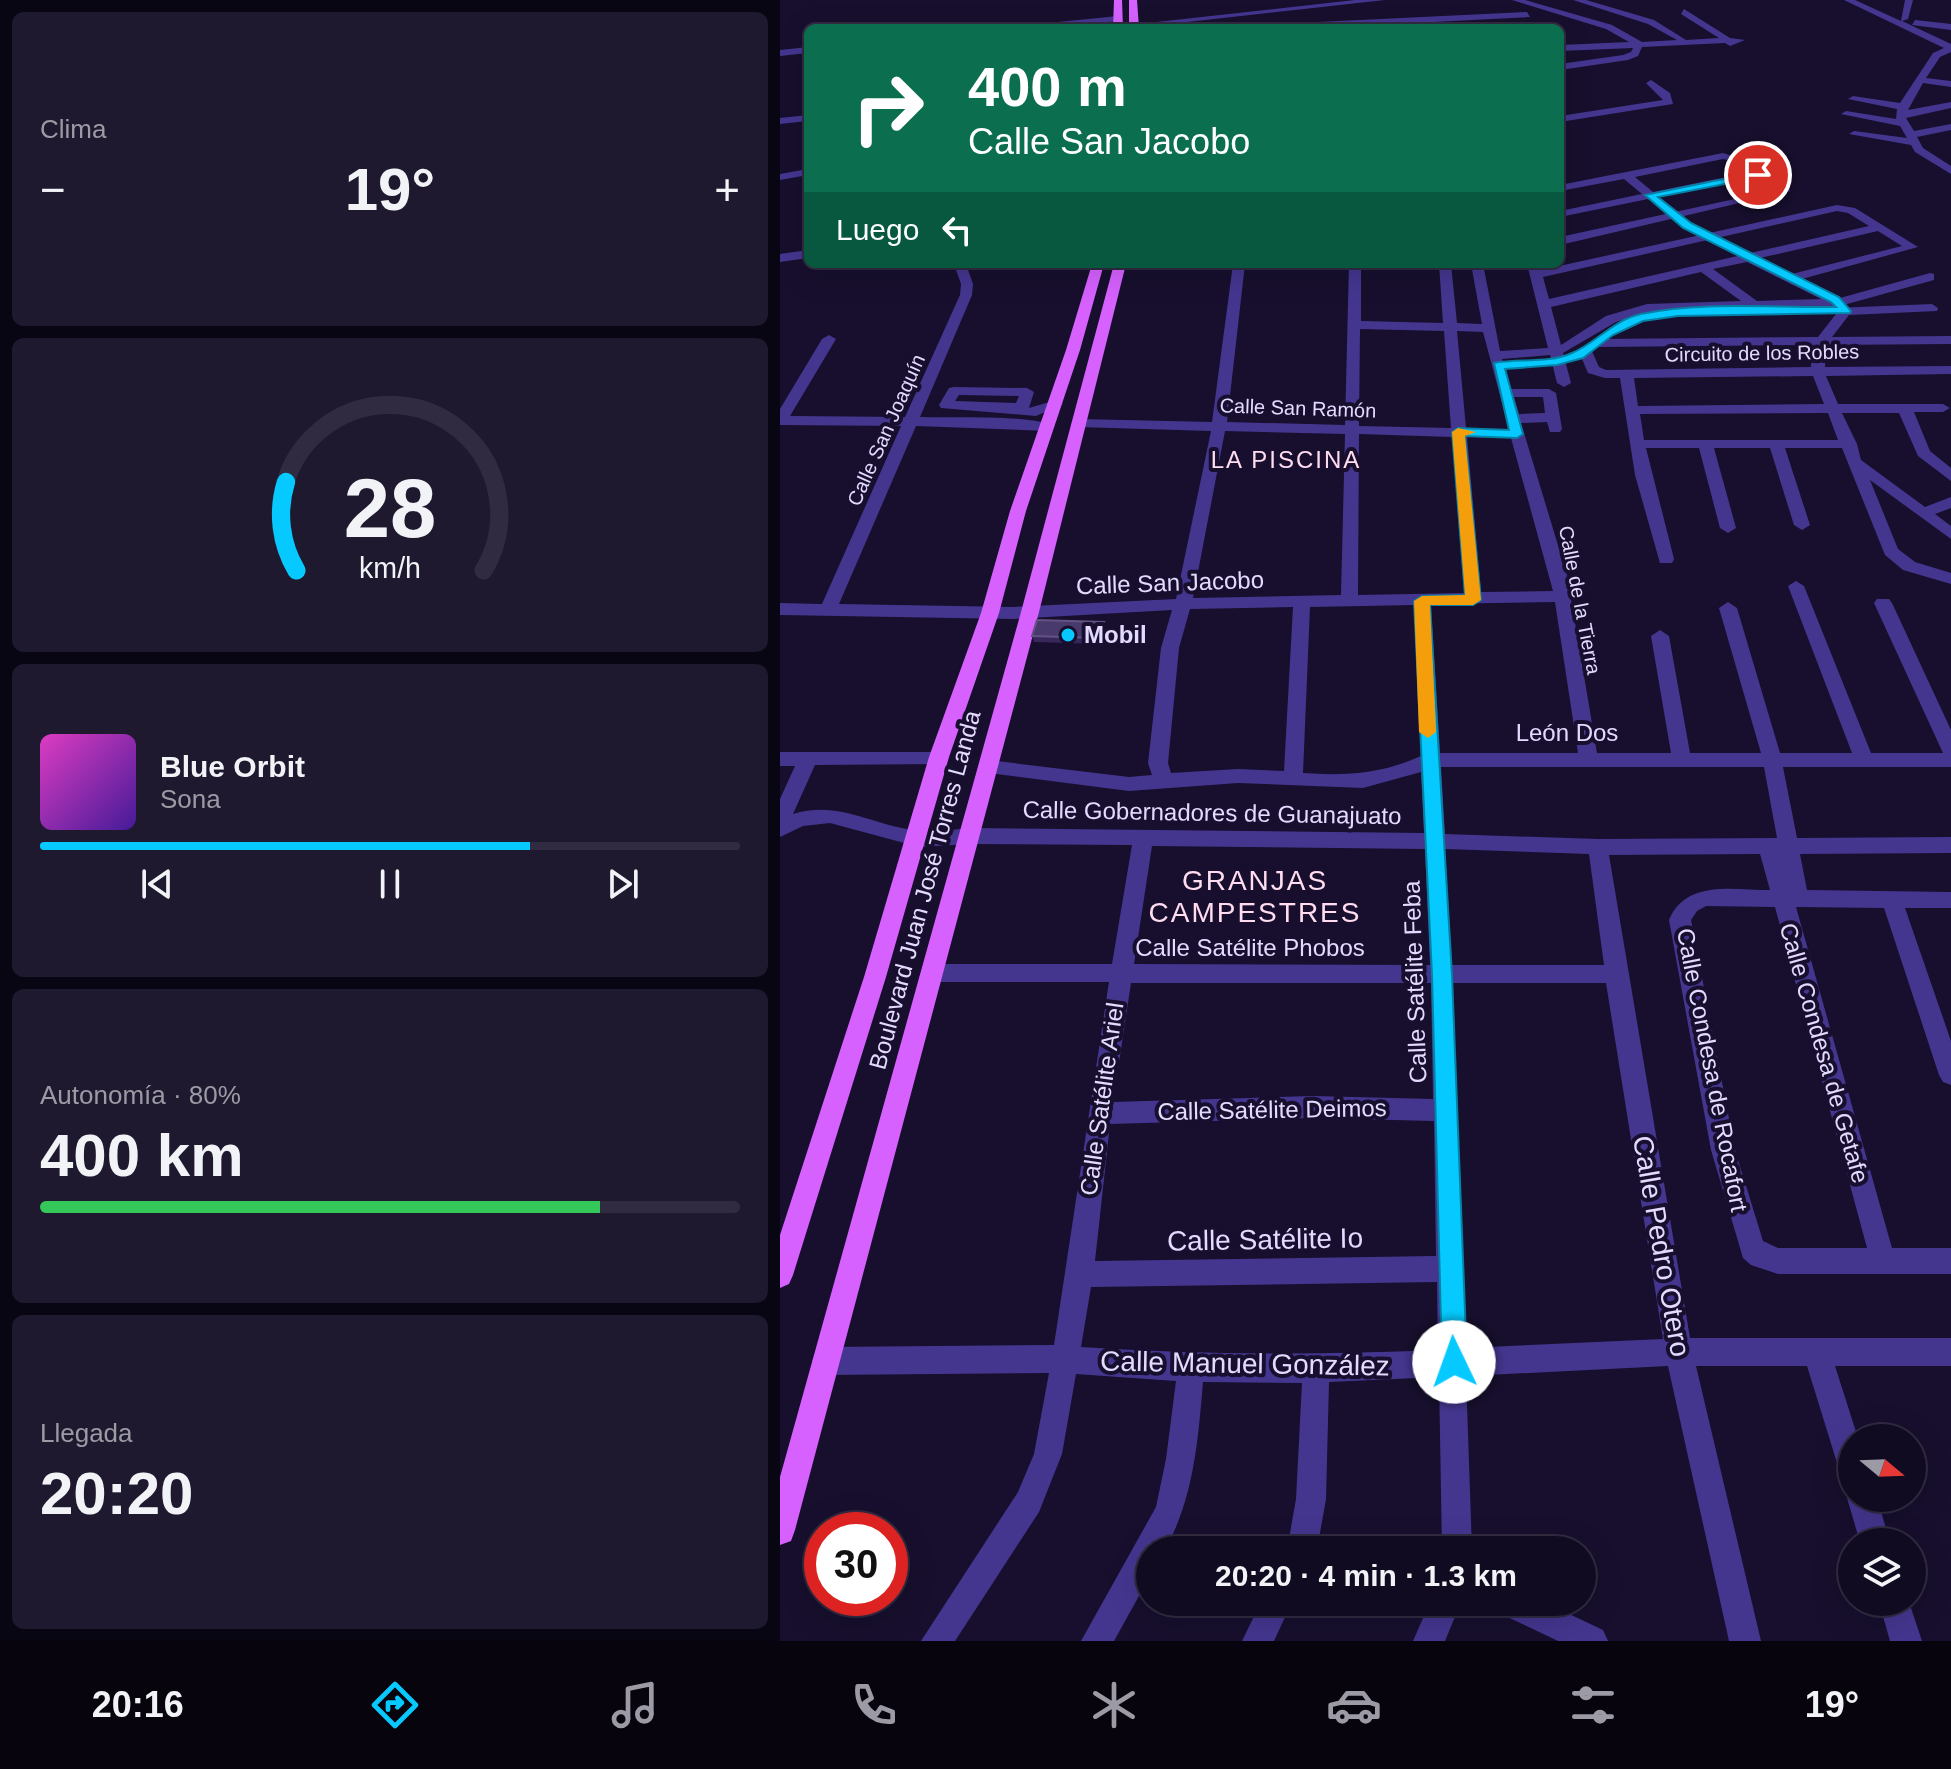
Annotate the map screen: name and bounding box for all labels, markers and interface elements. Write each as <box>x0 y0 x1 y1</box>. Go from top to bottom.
text: 400 m <box>968 55 1127 118</box>
icon: right <box>836 56 940 160</box>
text: Clima <box>40 114 106 144</box>
text: Calle San Jacobo <box>968 121 1250 162</box>
pin <box>1724 141 1792 209</box>
icon: arrive <box>1736 153 1780 197</box>
text: 19° <box>345 156 435 223</box>
text: − <box>40 165 66 214</box>
text: + <box>714 165 740 214</box>
icon: left <box>935 208 979 252</box>
text: Luego <box>836 213 919 246</box>
street label: Circuito de los Robles <box>1665 340 1859 366</box>
street label: Calle San Joaquín <box>843 351 929 509</box>
street label: Calle San Ramón <box>1219 394 1377 422</box>
district label: LA PISCINA <box>1211 446 1361 473</box>
text: 28 <box>344 461 436 554</box>
street label: Calle de la Tierra <box>1555 524 1605 677</box>
text: km/h <box>359 552 421 584</box>
street label: Calle San Jacobo <box>1076 566 1264 599</box>
place label: Mobil <box>1084 621 1147 648</box>
marker: Mobil <box>1059 626 1077 644</box>
street label: Boulevard Juan José Torres Landa <box>864 707 986 1072</box>
street label: León Dos <box>1516 719 1618 746</box>
text: Blue Orbit <box>160 750 305 783</box>
text: Sona <box>160 784 221 814</box>
street label: Calle Gobernadores de Guanajuato <box>1022 796 1402 829</box>
icon: previous <box>135 862 179 906</box>
icon: pause <box>368 862 412 906</box>
icon: next <box>601 862 645 906</box>
district label: GRANJAS CAMPESTRES <box>1149 865 1361 928</box>
street label: Calle Satélite Feba <box>1397 880 1432 1084</box>
street label: Calle Condesa de Getafe <box>1774 920 1875 1186</box>
street label: Calle Condesa de Rocafort <box>1672 926 1753 1214</box>
street label: Calle Satélite Phobos <box>1135 934 1365 961</box>
street label: Calle Satélite Ariel <box>1075 1001 1128 1197</box>
text: Autonomía · 80% <box>40 1080 241 1110</box>
street label: Calle Satélite Deimos <box>1157 1094 1387 1125</box>
text: 400 km <box>40 1122 244 1189</box>
street label: Calle Pedro Otero <box>1627 1133 1696 1359</box>
street label: Calle Satélite Io <box>1167 1222 1363 1257</box>
position arrow <box>1412 1320 1496 1404</box>
street label: Calle Manuel González <box>1100 1345 1390 1382</box>
text: Llegada <box>40 1418 133 1448</box>
north arrow <box>1838 1424 1926 1512</box>
map controls <box>1838 1424 1926 1616</box>
text: 20:20 <box>40 1460 193 1527</box>
speed limit sign: 30 <box>804 1512 908 1616</box>
button: layers <box>1838 1528 1926 1616</box>
text: 20:20 · 4 min · 1.3 km <box>1215 1559 1517 1592</box>
icon: directions <box>367 1677 423 1733</box>
icon: music <box>607 1677 663 1733</box>
icon: phone <box>846 1677 902 1733</box>
icon: climate <box>1086 1677 1142 1733</box>
icon: car <box>1326 1677 1382 1733</box>
icon: filters <box>1565 1677 1621 1733</box>
text: 20:16 <box>92 1684 184 1725</box>
text: 19° <box>1805 1684 1859 1725</box>

